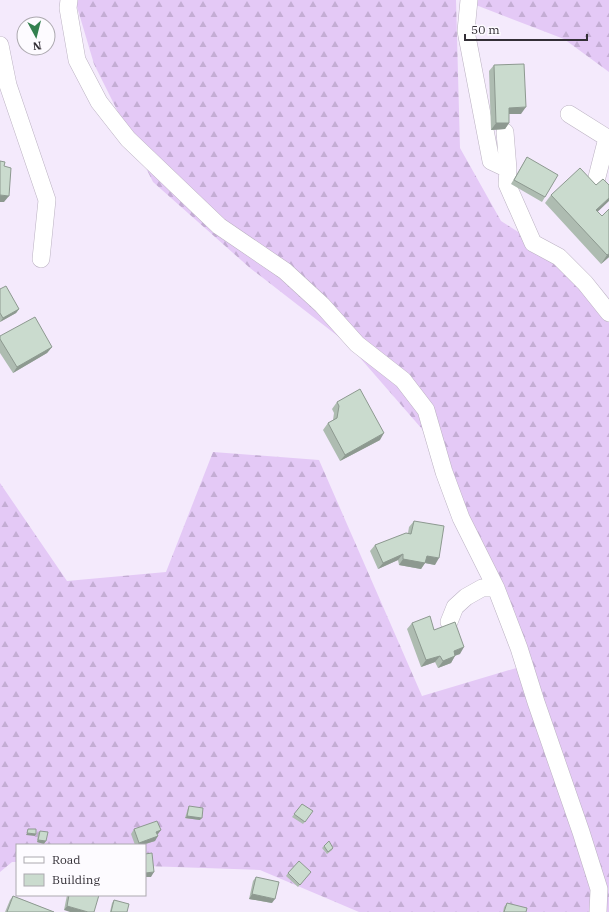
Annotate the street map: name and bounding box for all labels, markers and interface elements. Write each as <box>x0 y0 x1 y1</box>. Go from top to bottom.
north arrow <box>16 16 56 56</box>
scale bar <box>465 16 587 42</box>
text: 50 m <box>471 22 500 37</box>
text: N <box>32 38 42 53</box>
legend <box>16 844 146 896</box>
text: Road <box>52 852 81 867</box>
text: Building <box>52 872 100 887</box>

